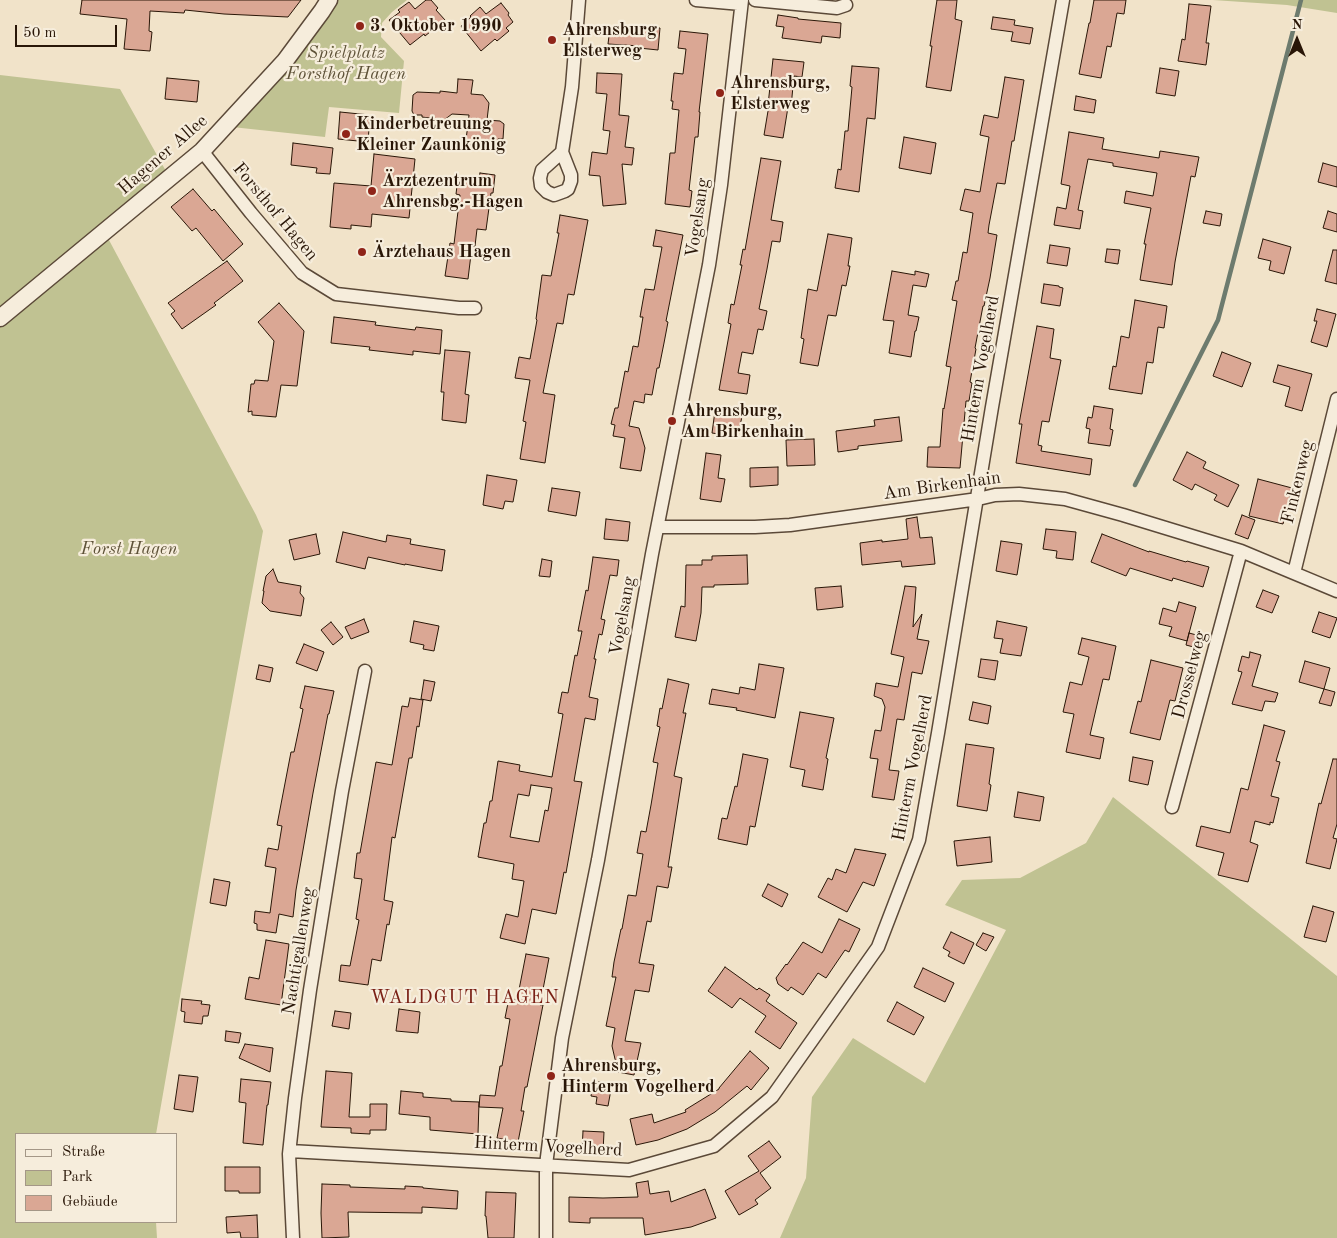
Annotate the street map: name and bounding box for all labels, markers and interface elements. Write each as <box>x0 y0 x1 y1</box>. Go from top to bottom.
scale bar <box>18 15 120 47</box>
place label: 3. Oktober 1990 <box>370 15 502 37</box>
north arrow <box>1272 15 1322 65</box>
text: N <box>1292 18 1302 32</box>
place label: Ahrensburg Elsterweg <box>562 19 657 62</box>
marker: 3. Oktober 1990 <box>354 20 366 32</box>
text: 50 m <box>23 26 57 41</box>
marker: Ahrensburg Elsterweg <box>546 34 558 46</box>
park label: Spielplatz Forsthof Hagen <box>286 42 406 84</box>
place label: Ahrensburg, Elsterweg <box>730 72 830 115</box>
marker: Ahrensburg, Elsterweg <box>714 87 726 99</box>
street label: Hagener Allee <box>114 110 212 200</box>
place label: Kinderbetreuung Kleiner Zaunkönig <box>356 113 506 156</box>
marker: Kinderbetreuung Kleiner Zaunkönig <box>340 128 352 140</box>
street label: Forsthof Hagen <box>228 158 322 266</box>
place label: Ärztezentrum Ahrensbg.-Hagen <box>382 170 523 212</box>
street label: Vogelsang <box>682 177 714 259</box>
marker: Ärztezentrum Ahrensbg.-Hagen <box>366 185 378 197</box>
place label: Ärztehaus Hagen <box>372 241 511 263</box>
marker: Ärztehaus Hagen <box>356 246 368 258</box>
street label: Hinterm Vogelherd <box>957 294 1005 444</box>
place label: Ahrensburg, Am Birkenhain <box>682 400 804 442</box>
marker: Ahrensburg, Am Birkenhain <box>666 415 678 427</box>
street label: Finkenweg <box>1277 438 1319 526</box>
street label: Am Birkenhain <box>882 467 1002 505</box>
park label: Forst Hagen <box>80 538 178 560</box>
street label: Vogelsang <box>605 575 641 657</box>
street label: Drosselweg <box>1168 629 1212 721</box>
street label: Hinterm Vogelherd <box>888 693 938 843</box>
street label: Nachtigallenweg <box>278 886 320 1016</box>
district label: WALDGUT HAGEN <box>368 987 562 1009</box>
place label: Ahrensburg, Hinterm Vogelherd <box>561 1055 715 1098</box>
marker: Ahrensburg, Hinterm Vogelherd <box>545 1070 557 1082</box>
street label: Hinterm Vogelherd <box>473 1132 623 1162</box>
legend <box>15 1133 178 1223</box>
text: Straße <box>62 1145 105 1160</box>
text: Park <box>62 1170 93 1185</box>
text: Gebäude <box>62 1195 118 1210</box>

